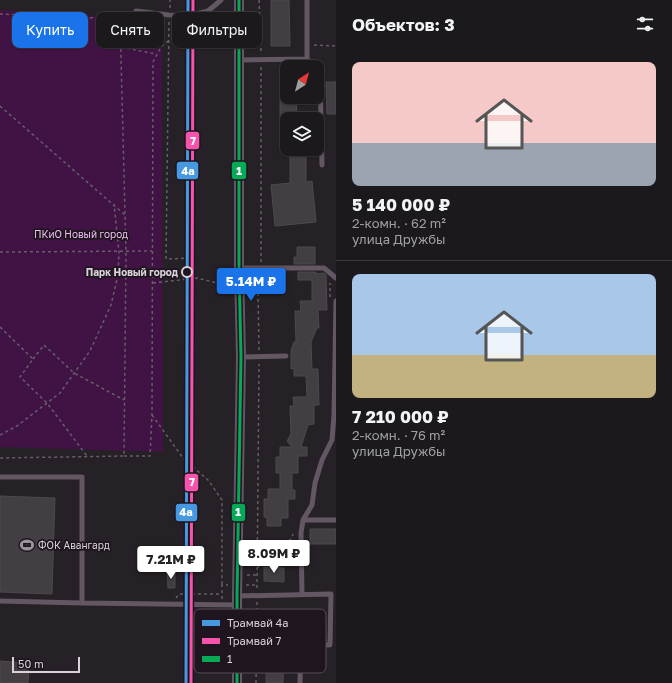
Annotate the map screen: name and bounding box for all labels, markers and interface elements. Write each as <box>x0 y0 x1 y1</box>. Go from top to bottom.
chip: Купить <box>12 12 88 48</box>
chip: Снять <box>96 12 164 48</box>
chip: Фильтры <box>172 12 262 48</box>
icon: filters <box>634 13 656 35</box>
text: Объектов: 3 <box>352 14 455 35</box>
north arrow <box>280 60 324 104</box>
map controls <box>280 60 324 156</box>
icon: home <box>468 88 540 160</box>
button: layers <box>280 112 324 156</box>
line badge: 7 <box>185 131 200 150</box>
text: 7 <box>190 134 196 147</box>
line badge: 4а <box>176 161 199 180</box>
line badge: 1 <box>231 161 247 180</box>
text: 4а <box>181 164 195 177</box>
text: 1 <box>236 164 242 177</box>
text: 5 140 000 ₽ <box>352 194 450 215</box>
text: 2-комн. · 62 m² <box>352 215 446 231</box>
park label: ПКиО Новый город <box>34 228 128 240</box>
text: улица Дружбы <box>352 231 445 247</box>
place label: Парк Новый город <box>86 266 179 278</box>
marker: Парк Новый город <box>181 266 193 278</box>
pin: 5.14M ₽ <box>214 268 288 302</box>
text: 5.14M ₽ <box>226 273 276 289</box>
icon: home <box>468 300 540 372</box>
text: 7 210 000 ₽ <box>352 406 449 427</box>
text: 2-комн. · 76 m² <box>352 427 445 443</box>
text: улица Дружбы <box>352 443 445 459</box>
line badge: 7 <box>184 473 199 492</box>
text: 7 <box>189 475 195 488</box>
line badge: 4а <box>175 503 198 522</box>
line badge: 1 <box>231 503 246 522</box>
text: 4а <box>179 505 193 518</box>
text: 1 <box>235 505 241 518</box>
sports icon: ФОК Авангард <box>19 537 35 553</box>
place label: ФОК Авангард <box>38 539 110 551</box>
pin: 8.09M ₽ <box>237 540 311 574</box>
text: 8.09M ₽ <box>248 545 300 561</box>
pin: 7.21M ₽ <box>134 546 208 580</box>
text: 7.21M ₽ <box>146 551 196 567</box>
legend <box>194 609 326 673</box>
text: Трамвай 4а <box>227 616 289 629</box>
text: Трамвай 7 <box>227 634 282 647</box>
text: 1 <box>227 652 232 665</box>
scale bar <box>12 655 80 674</box>
text: 50 m <box>18 657 44 670</box>

